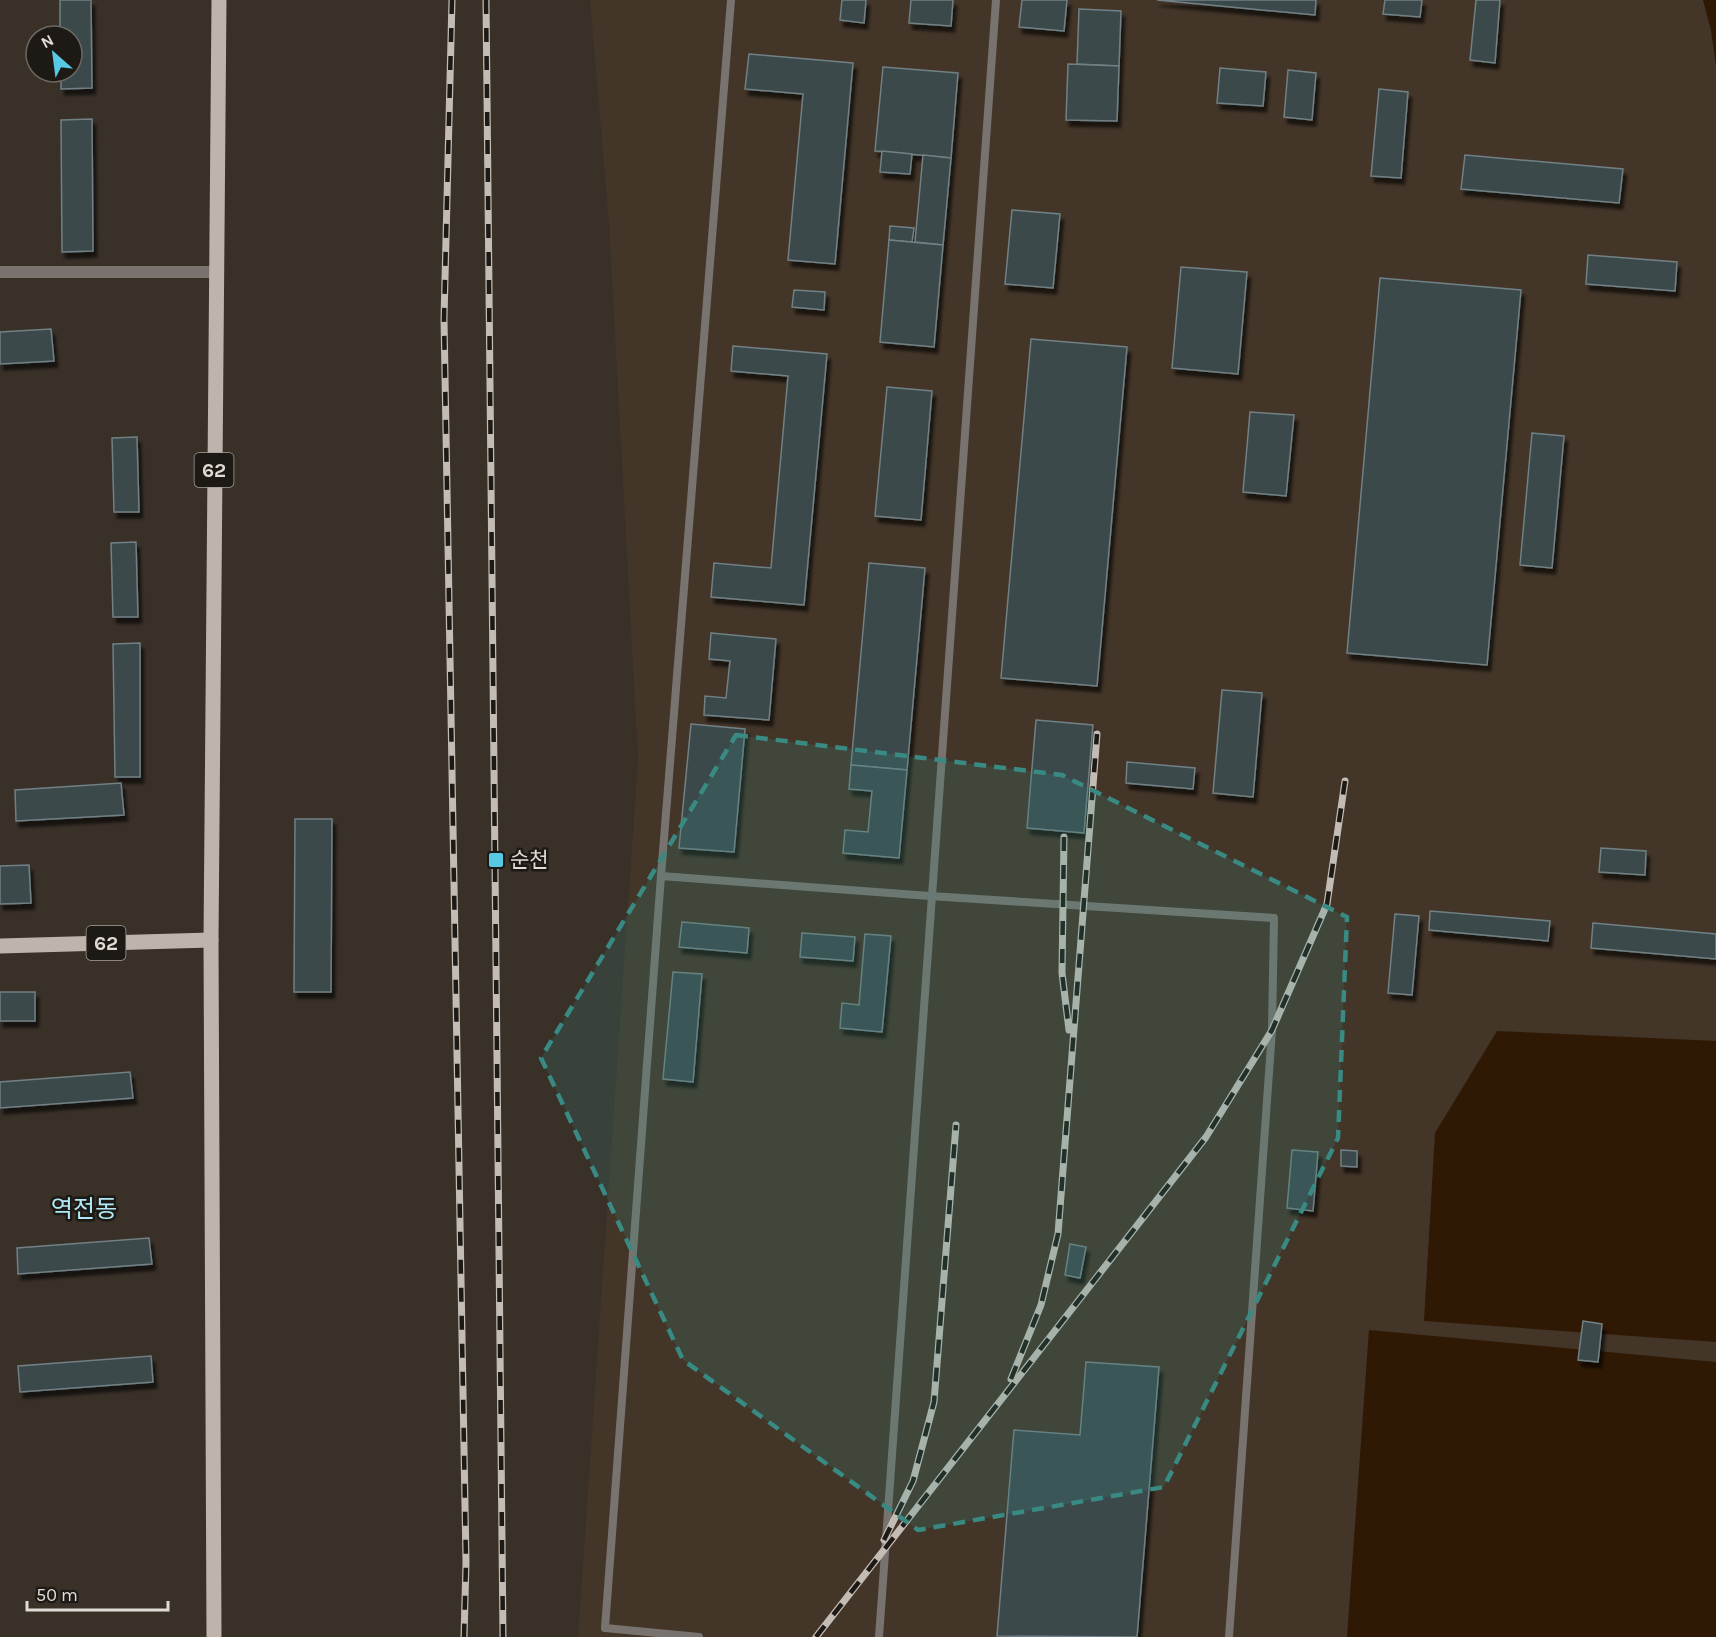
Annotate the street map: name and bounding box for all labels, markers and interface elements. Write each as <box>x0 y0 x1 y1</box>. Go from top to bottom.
north arrow <box>24 24 84 84</box>
text: N <box>38 30 57 52</box>
road number: 62 <box>194 453 234 487</box>
place label: 순천 <box>510 848 549 872</box>
marker: 순천 <box>487 851 505 869</box>
road number: 62 <box>86 926 126 960</box>
district label: 역전동 <box>51 1195 117 1223</box>
scale bar <box>27 1574 168 1612</box>
text: 50 m <box>36 1584 78 1606</box>

